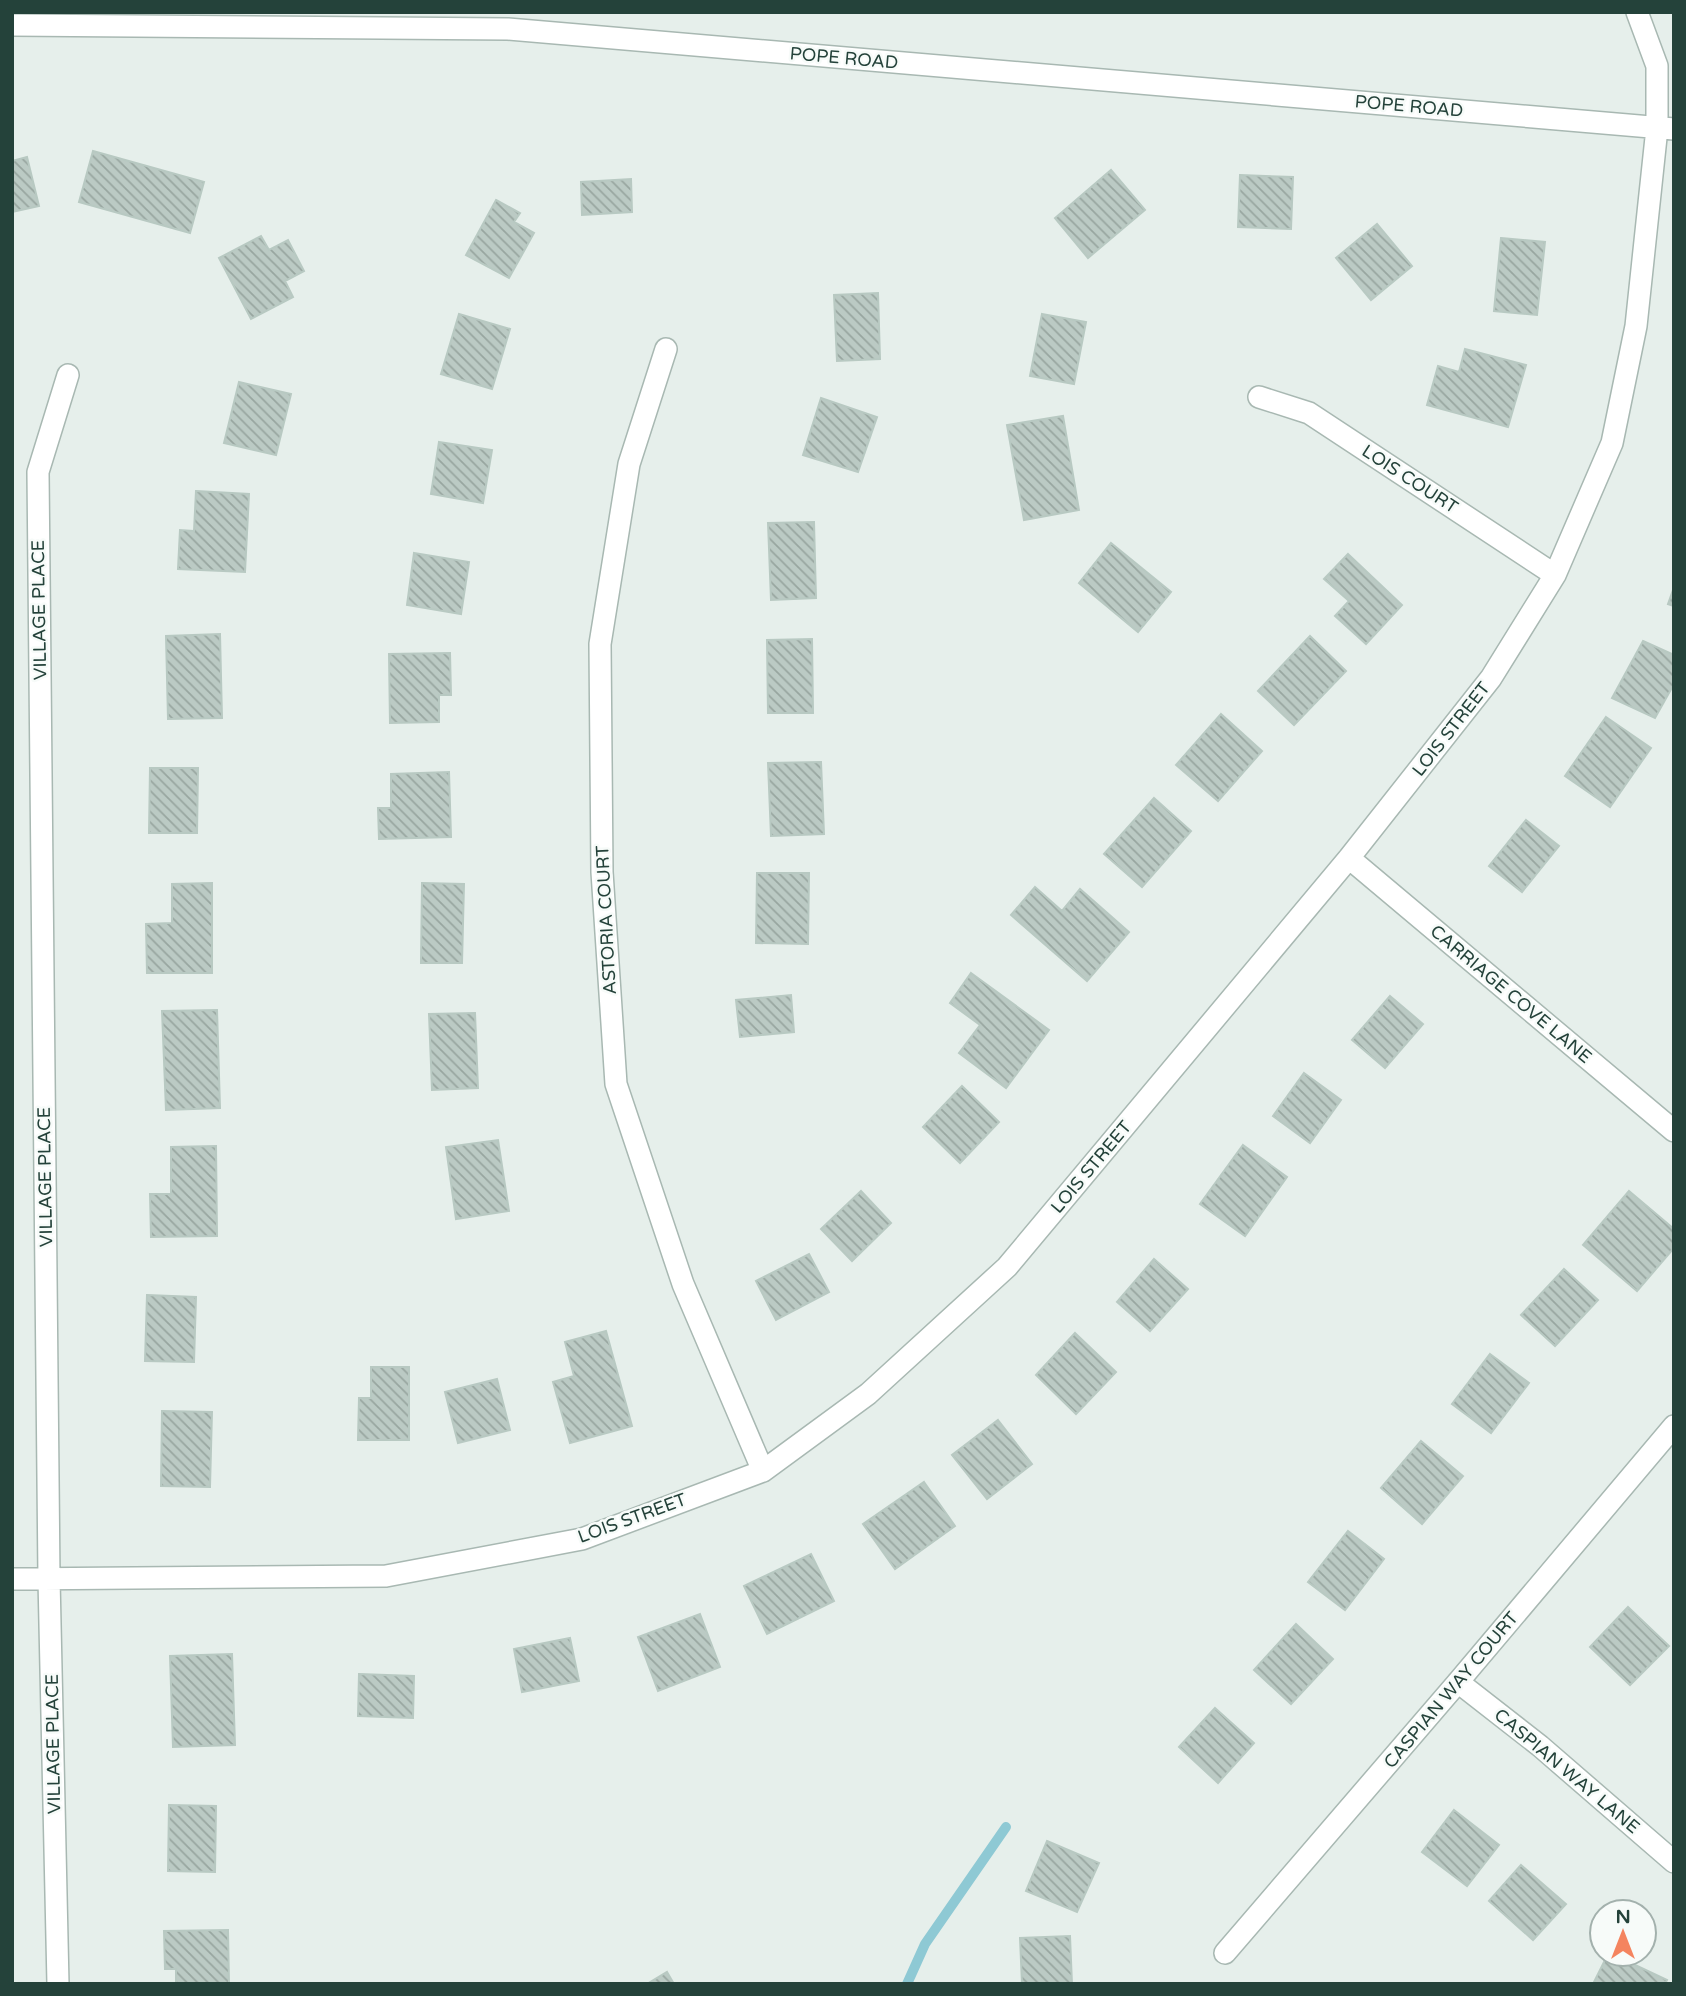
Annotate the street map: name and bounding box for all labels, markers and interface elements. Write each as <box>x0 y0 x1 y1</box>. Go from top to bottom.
street label: POPE ROAD <box>789 42 899 74</box>
street label: POPE ROAD <box>1354 90 1464 122</box>
street label: LOIS COURT <box>1358 440 1462 518</box>
street label: VILLAGE PLACE <box>27 540 51 680</box>
street label: LOIS STREET <box>1407 677 1495 781</box>
street label: ASTORIA COURT <box>591 845 621 995</box>
street label: CARRIAGE COVE LANE <box>1426 920 1596 1068</box>
street label: VILLAGE PLACE <box>33 1107 57 1247</box>
street label: LOIS STREET <box>1046 1116 1136 1218</box>
street label: LOIS STREET <box>575 1488 689 1548</box>
street label: CASPIAN WAY COURT <box>1379 1607 1523 1773</box>
street label: VILLAGE PLACE <box>41 1674 65 1814</box>
street label: CASPIAN WAY LANE <box>1490 1704 1644 1838</box>
north arrow <box>1588 1898 1658 1968</box>
text: N <box>1615 1906 1631 1928</box>

